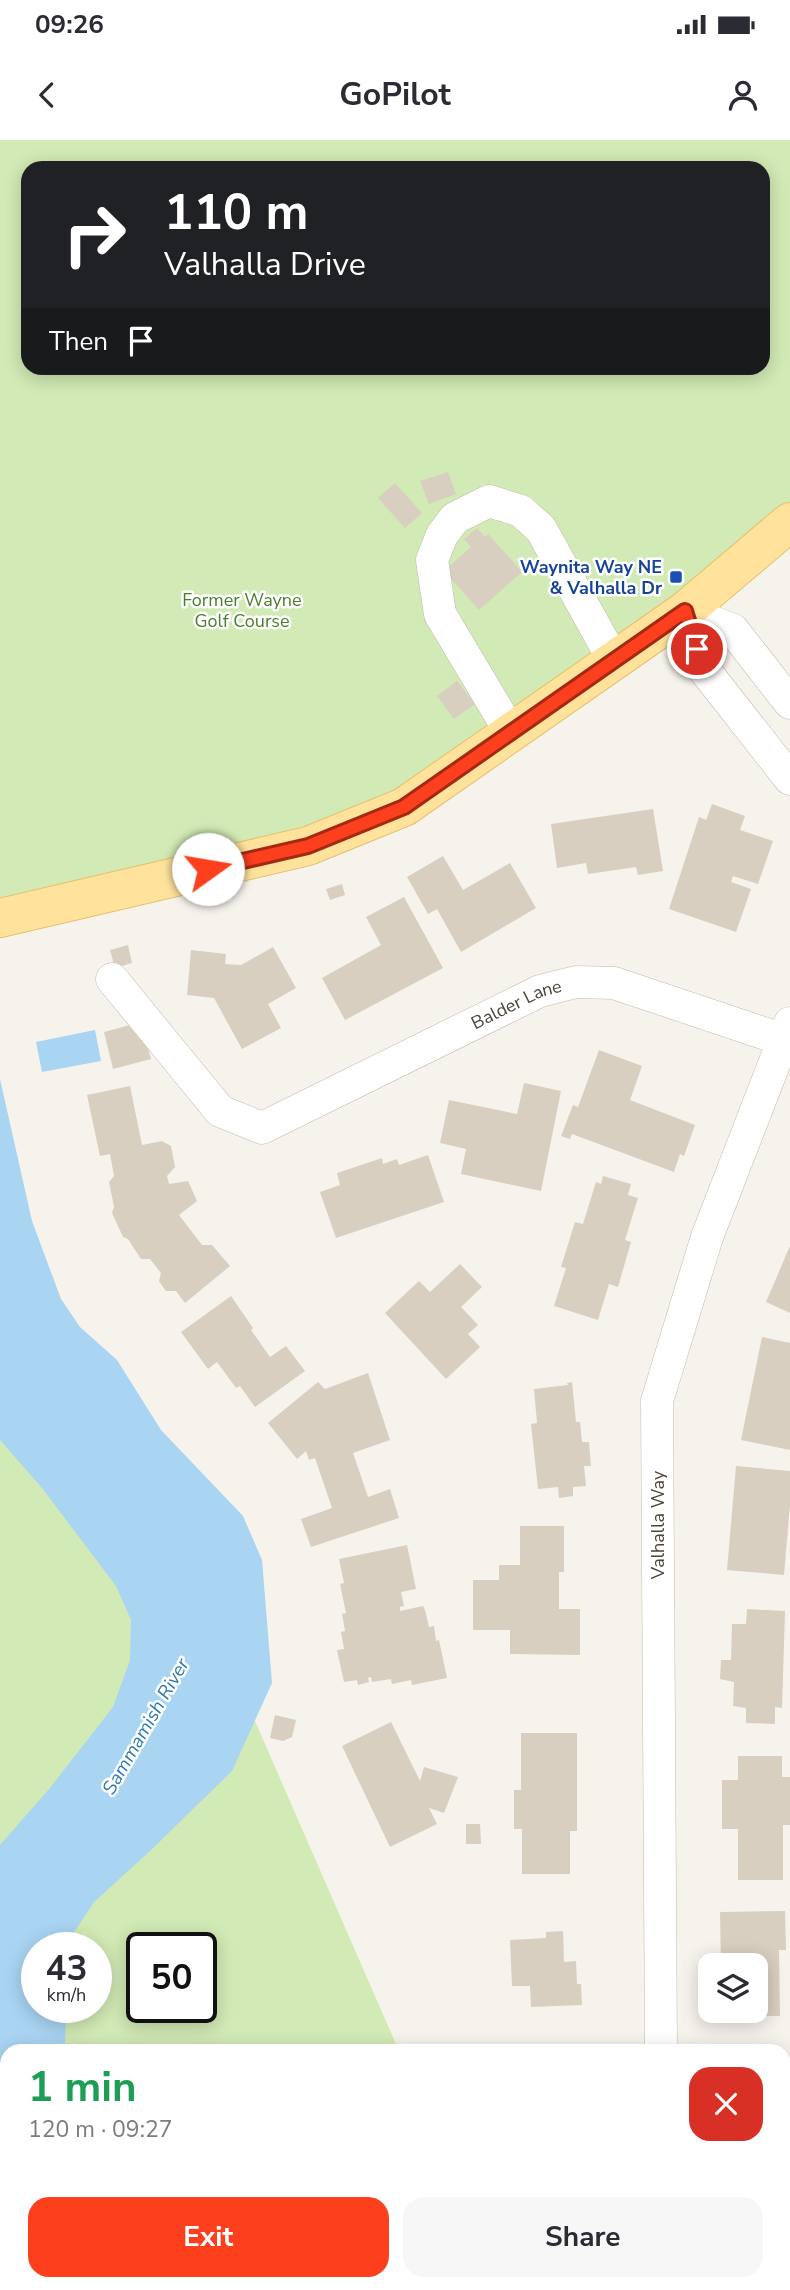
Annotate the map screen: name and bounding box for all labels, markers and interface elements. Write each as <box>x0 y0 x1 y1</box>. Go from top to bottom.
text: 09:26 <box>35 7 104 42</box>
text: GoPilot <box>339 73 451 116</box>
icon: back <box>28 76 66 114</box>
icon: person <box>724 76 762 114</box>
text: 110 m <box>164 179 308 246</box>
icon: right <box>49 189 140 280</box>
text: Valhalla Drive <box>164 243 366 286</box>
icon: arrive <box>122 322 160 360</box>
text: Then <box>49 324 108 359</box>
place label: Waynita Way NE & Valhalla Dr <box>520 555 662 600</box>
marker: Waynita Way NE & Valhalla Dr <box>668 569 684 585</box>
park label: Former Wayne Golf Course <box>182 588 302 633</box>
pin <box>667 619 727 679</box>
icon: arrive <box>678 630 716 668</box>
position arrow <box>171 832 245 906</box>
street label: Balder Lane <box>467 974 564 1035</box>
street label: Valhalla Way <box>646 1470 670 1580</box>
water label: Sammamish River <box>96 1652 196 1799</box>
speed limit sign: 50 <box>126 1932 217 2023</box>
text: 43 <box>45 1945 88 1992</box>
map controls <box>698 1953 768 2023</box>
button: layers <box>698 1953 768 2023</box>
text: km/h <box>47 1983 86 2007</box>
text: 1 min <box>28 2059 137 2116</box>
button: close <box>689 2067 763 2141</box>
text: 120 m · 09:27 <box>28 2114 173 2145</box>
button: Exit <box>28 2197 389 2277</box>
button: Share <box>403 2197 763 2277</box>

